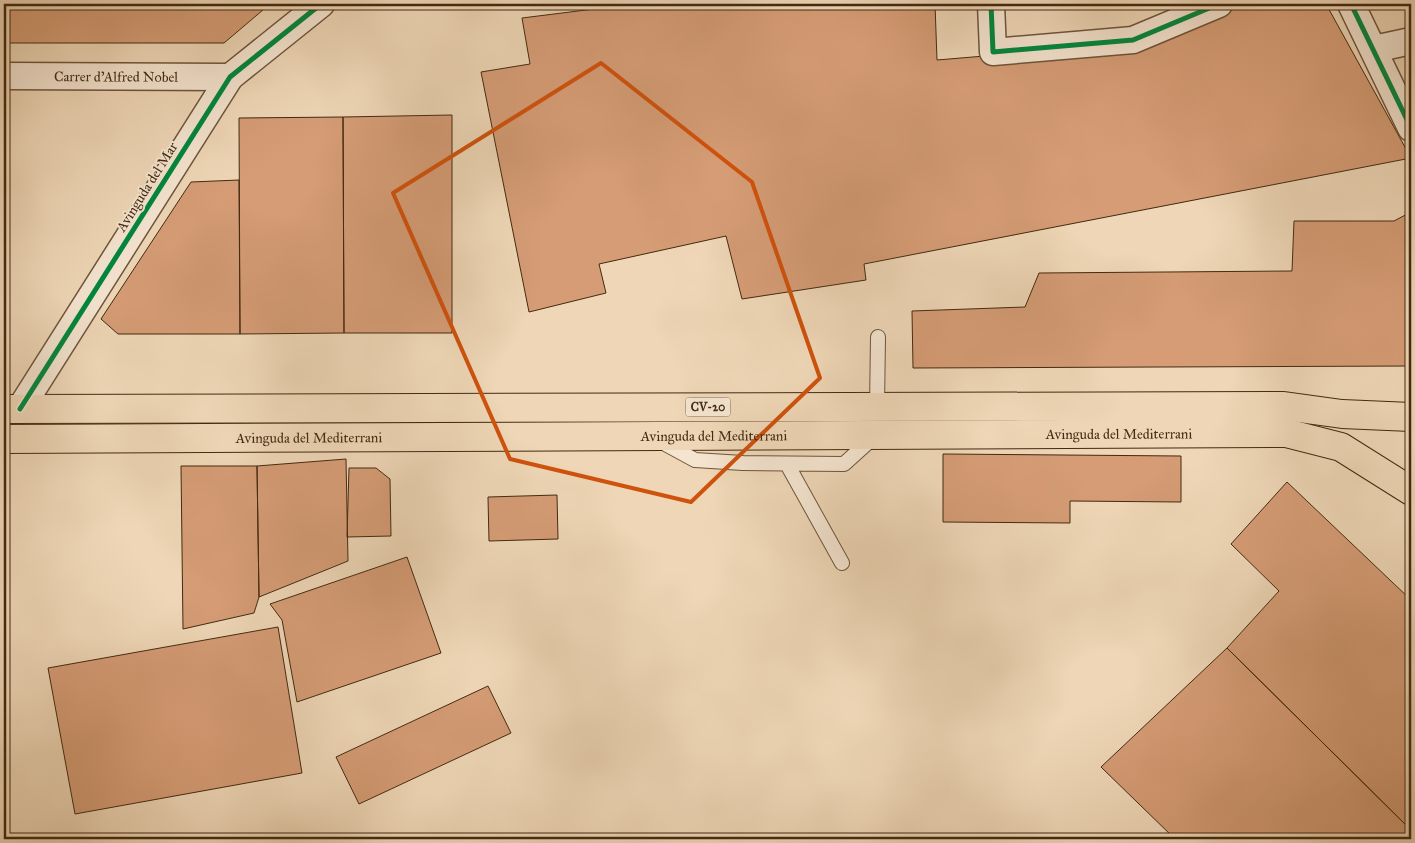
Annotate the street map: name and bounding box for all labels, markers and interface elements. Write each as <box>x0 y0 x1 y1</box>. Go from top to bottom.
street label: Carrer d'Alfred Nobel <box>54 68 178 85</box>
street label: Avinguda del Mar <box>112 138 182 236</box>
road number: CV-20 <box>686 398 730 417</box>
street label: Avinguda del Mediterrani <box>1045 425 1192 443</box>
street label: Avinguda del Mediterrani <box>640 427 787 445</box>
street label: Avinguda del Mediterrani <box>235 429 382 446</box>

